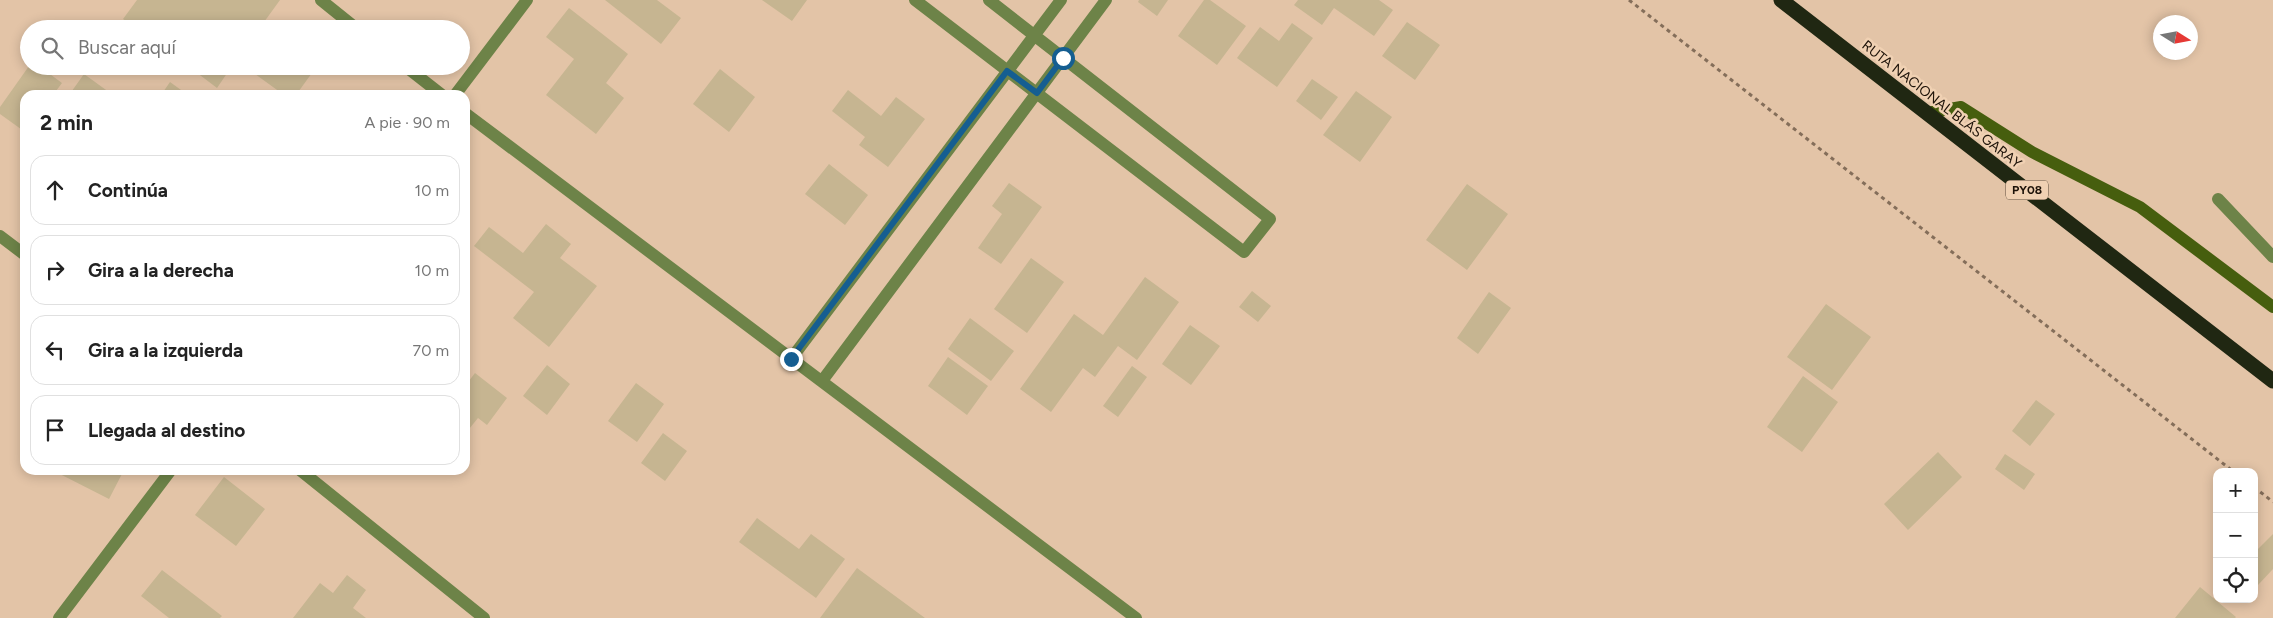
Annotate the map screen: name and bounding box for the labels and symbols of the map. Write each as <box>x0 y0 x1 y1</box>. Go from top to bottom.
north arrow <box>2153 15 2198 60</box>
street label: RUTA NACIONAL BLÁS GARAY <box>1858 37 2025 172</box>
route start <box>1052 47 1075 70</box>
road number: PY08 <box>2006 180 2048 200</box>
route end <box>780 348 803 371</box>

